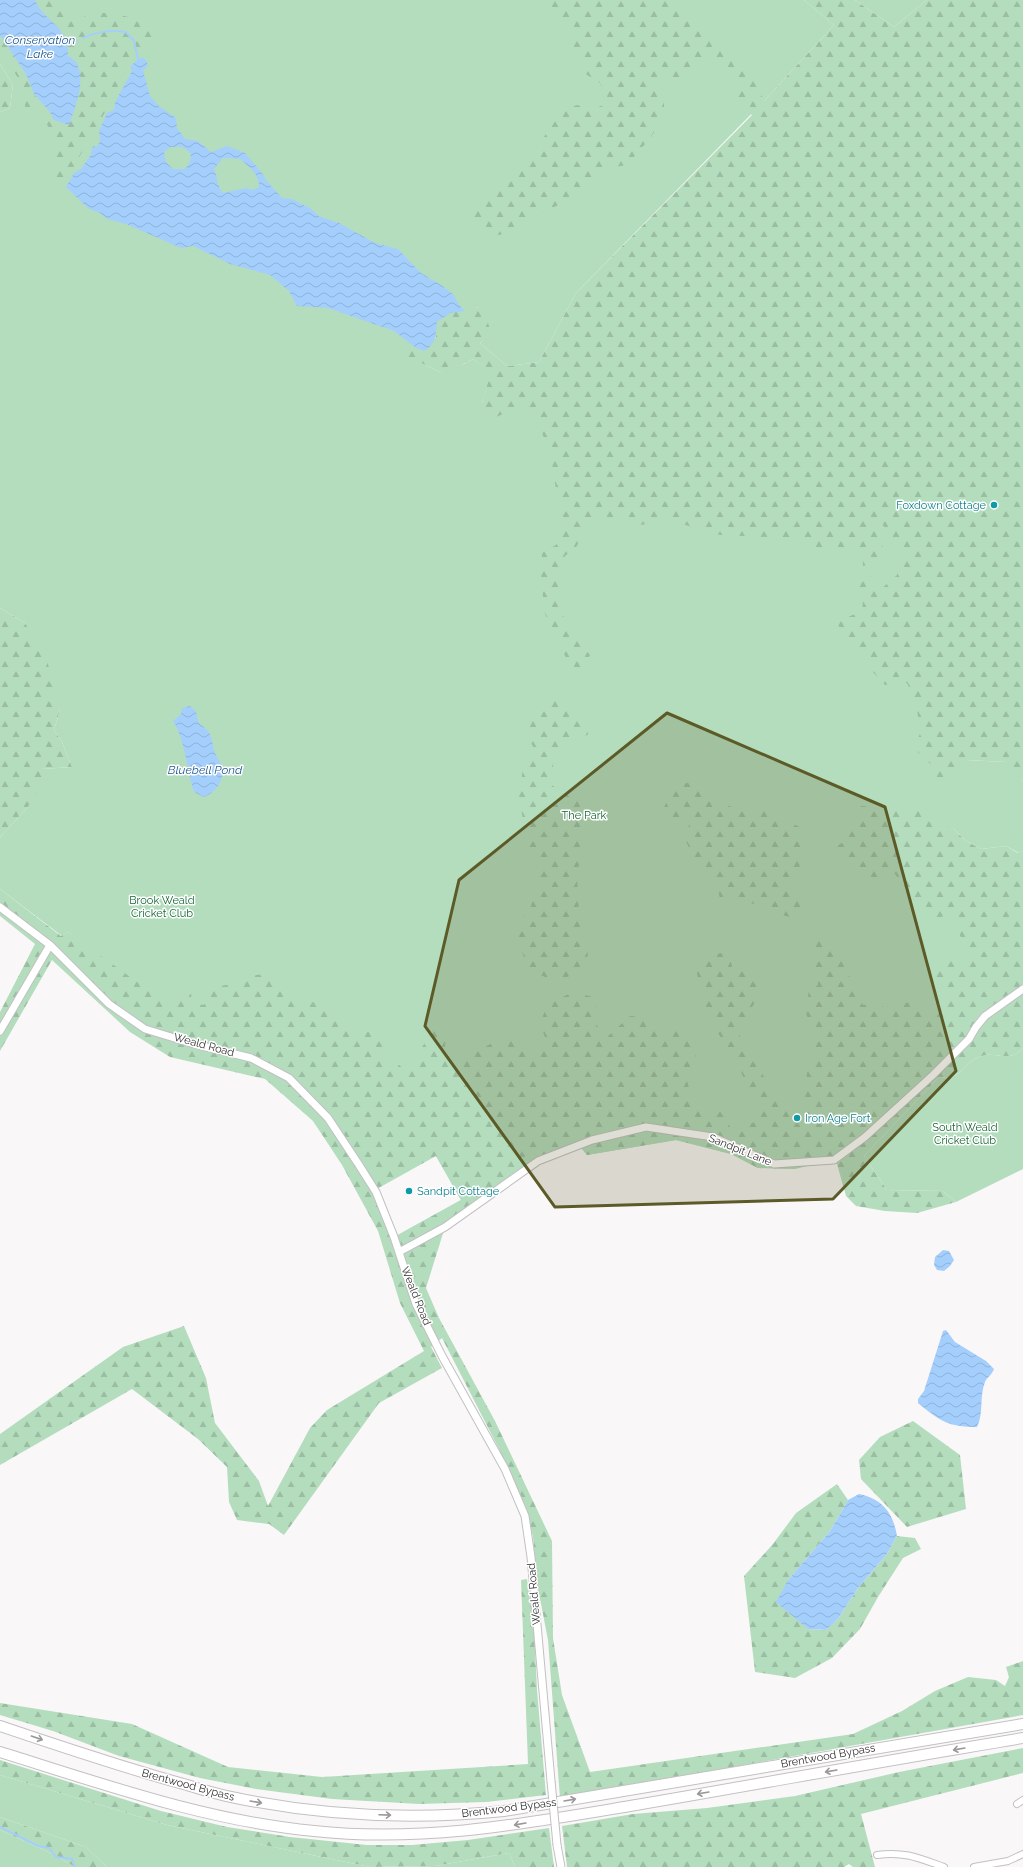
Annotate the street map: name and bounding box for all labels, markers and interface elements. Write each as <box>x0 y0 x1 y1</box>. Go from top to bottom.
water label: Conservation Lake <box>5 33 76 61</box>
place label: Foxdown Cottage <box>896 499 987 512</box>
marker: Foxdown Cottage <box>989 500 999 510</box>
water label: Bluebell Pond <box>168 763 243 777</box>
park label: The Park <box>562 809 607 822</box>
park label: Brook Weald Cricket Club <box>129 894 195 920</box>
street label: Weald Road <box>172 1031 236 1059</box>
place label: Iron Age Fort <box>805 1112 871 1125</box>
marker: Iron Age Fort <box>792 1113 802 1123</box>
park label: South Weald Cricket Club <box>932 1121 998 1147</box>
street label: Sandpit Lane <box>707 1131 774 1169</box>
place label: Sandpit Cottage <box>417 1185 500 1198</box>
marker: Sandpit Cottage <box>404 1186 414 1196</box>
street label: Weald Road <box>398 1265 434 1327</box>
street label: Weald Road <box>525 1562 543 1626</box>
one-way arrow <box>30 1735 42 1743</box>
street label: Brentwood Bypass <box>780 1741 876 1771</box>
one-way arrow <box>953 1745 966 1753</box>
street label: Brentwood Bypass <box>140 1766 236 1804</box>
one-way arrow <box>825 1767 838 1775</box>
one-way arrow <box>697 1790 710 1798</box>
street label: Brentwood Bypass <box>461 1796 557 1820</box>
one-way arrow <box>563 1796 576 1804</box>
one-way arrow <box>249 1798 262 1806</box>
one-way arrow <box>378 1811 391 1819</box>
one-way arrow <box>513 1821 526 1829</box>

